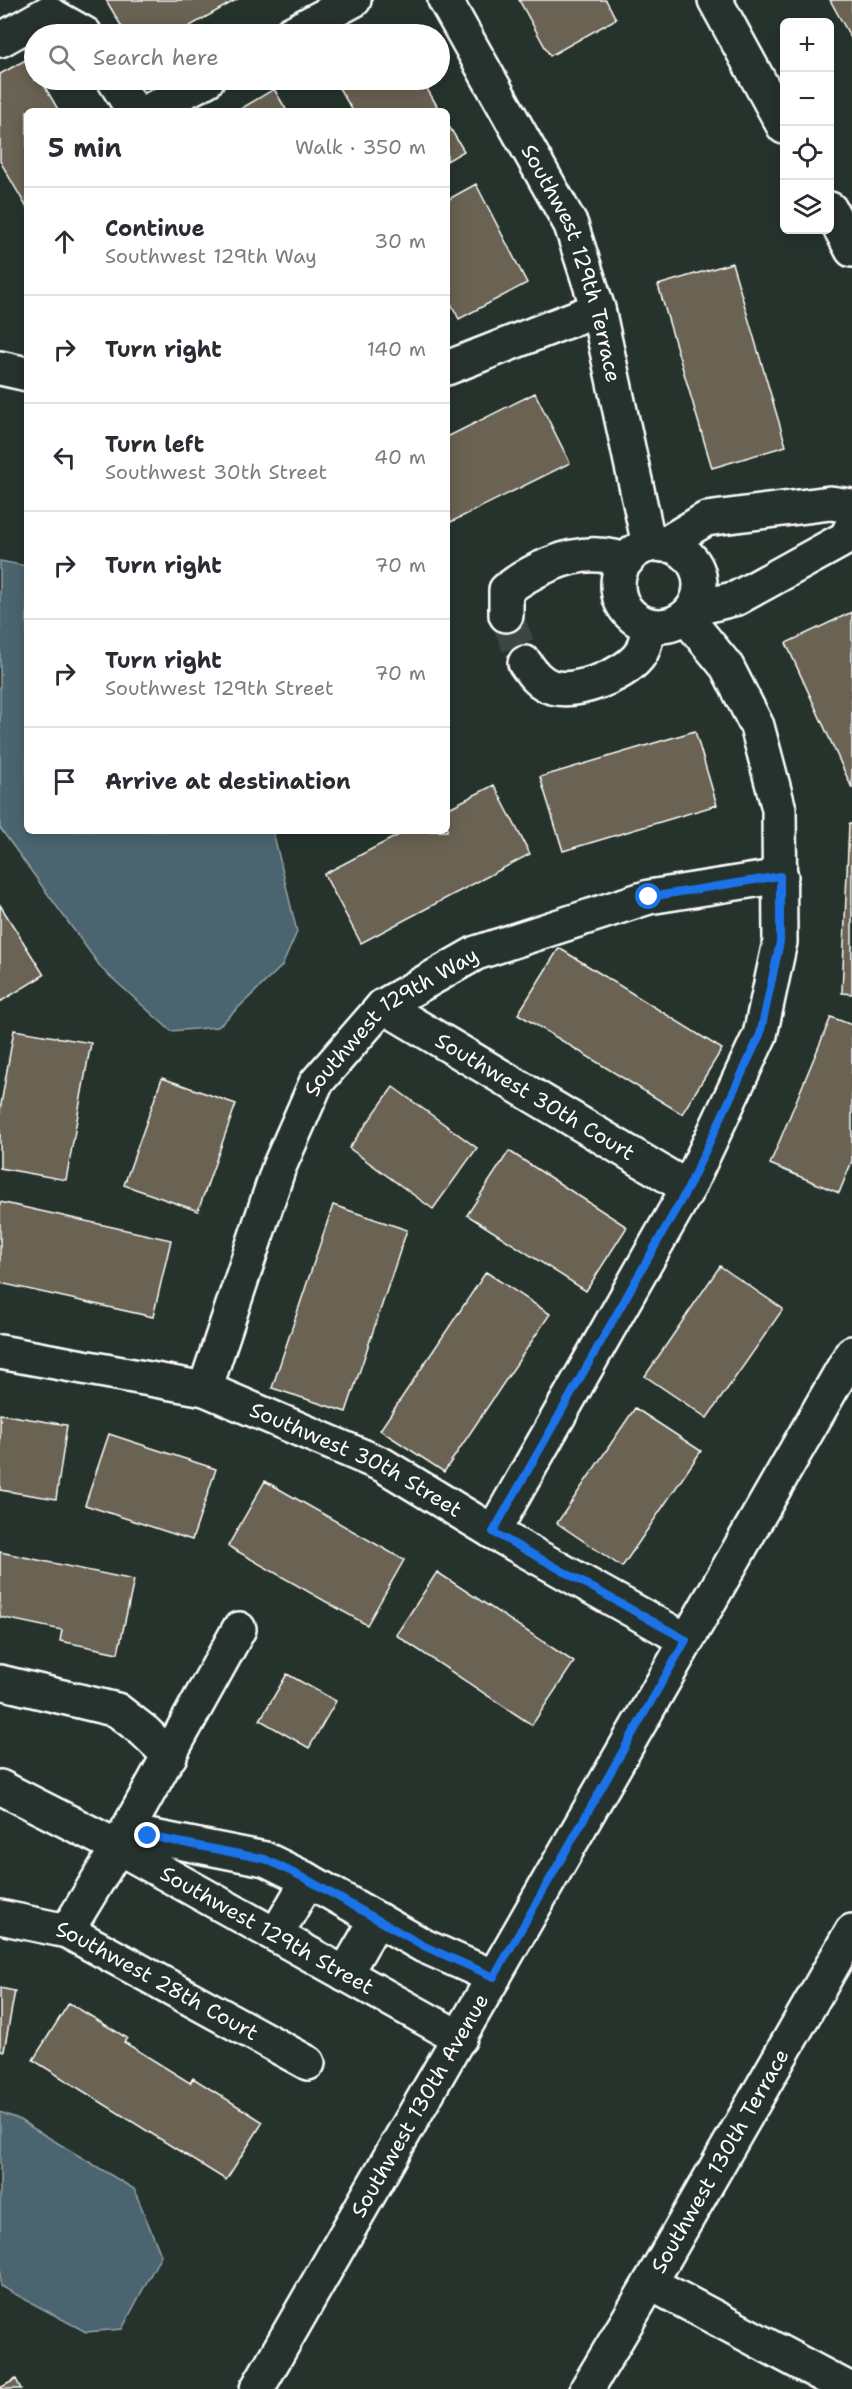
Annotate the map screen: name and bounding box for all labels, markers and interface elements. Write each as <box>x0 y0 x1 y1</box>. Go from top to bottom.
map controls <box>780 18 834 234</box>
button: + <box>780 18 834 72</box>
search box <box>24 24 450 90</box>
icon: search <box>45 41 78 74</box>
text: Search here <box>93 43 219 72</box>
button: − <box>780 72 834 126</box>
button: locate <box>780 126 834 180</box>
text: 5 min <box>48 130 122 165</box>
text: Walk · 350 m <box>295 134 426 160</box>
street label: Southwest 129th Terrace <box>515 139 627 385</box>
button: layers <box>780 180 834 234</box>
text: Continue <box>105 214 205 243</box>
icon: ahead <box>48 225 81 258</box>
text: 30 m <box>374 228 426 254</box>
text: Southwest 129th Way <box>105 243 317 269</box>
icon: right <box>48 333 81 366</box>
text: Turn right <box>105 335 222 364</box>
text: 140 m <box>367 336 426 362</box>
text: Turn left <box>105 430 204 459</box>
icon: left <box>48 441 81 474</box>
text: 40 m <box>374 444 426 470</box>
text: Southwest 30th Street <box>105 459 327 485</box>
icon: right <box>48 549 81 582</box>
text: Turn right <box>105 551 222 580</box>
text: 70 m <box>374 552 426 578</box>
text: Turn right <box>105 646 222 675</box>
icon: right <box>48 657 81 690</box>
text: 70 m <box>374 660 426 686</box>
text: Southwest 129th Street <box>105 675 334 701</box>
icon: arrive <box>48 765 81 798</box>
text: Arrive at destination <box>105 767 351 796</box>
route start <box>635 883 661 909</box>
street label: Southwest 129th Way <box>298 941 483 1101</box>
street label: Southwest 30th Court <box>430 1026 640 1167</box>
street label: Southwest 30th Street <box>245 1396 467 1524</box>
route end <box>134 1822 160 1848</box>
street label: Southwest 129th Street <box>155 1859 379 2001</box>
street label: Southwest 28th Court <box>54 1915 263 2047</box>
street label: Southwest 130th Avenue <box>345 1988 495 2222</box>
street label: Southwest 130th Terrace <box>645 2044 795 2278</box>

